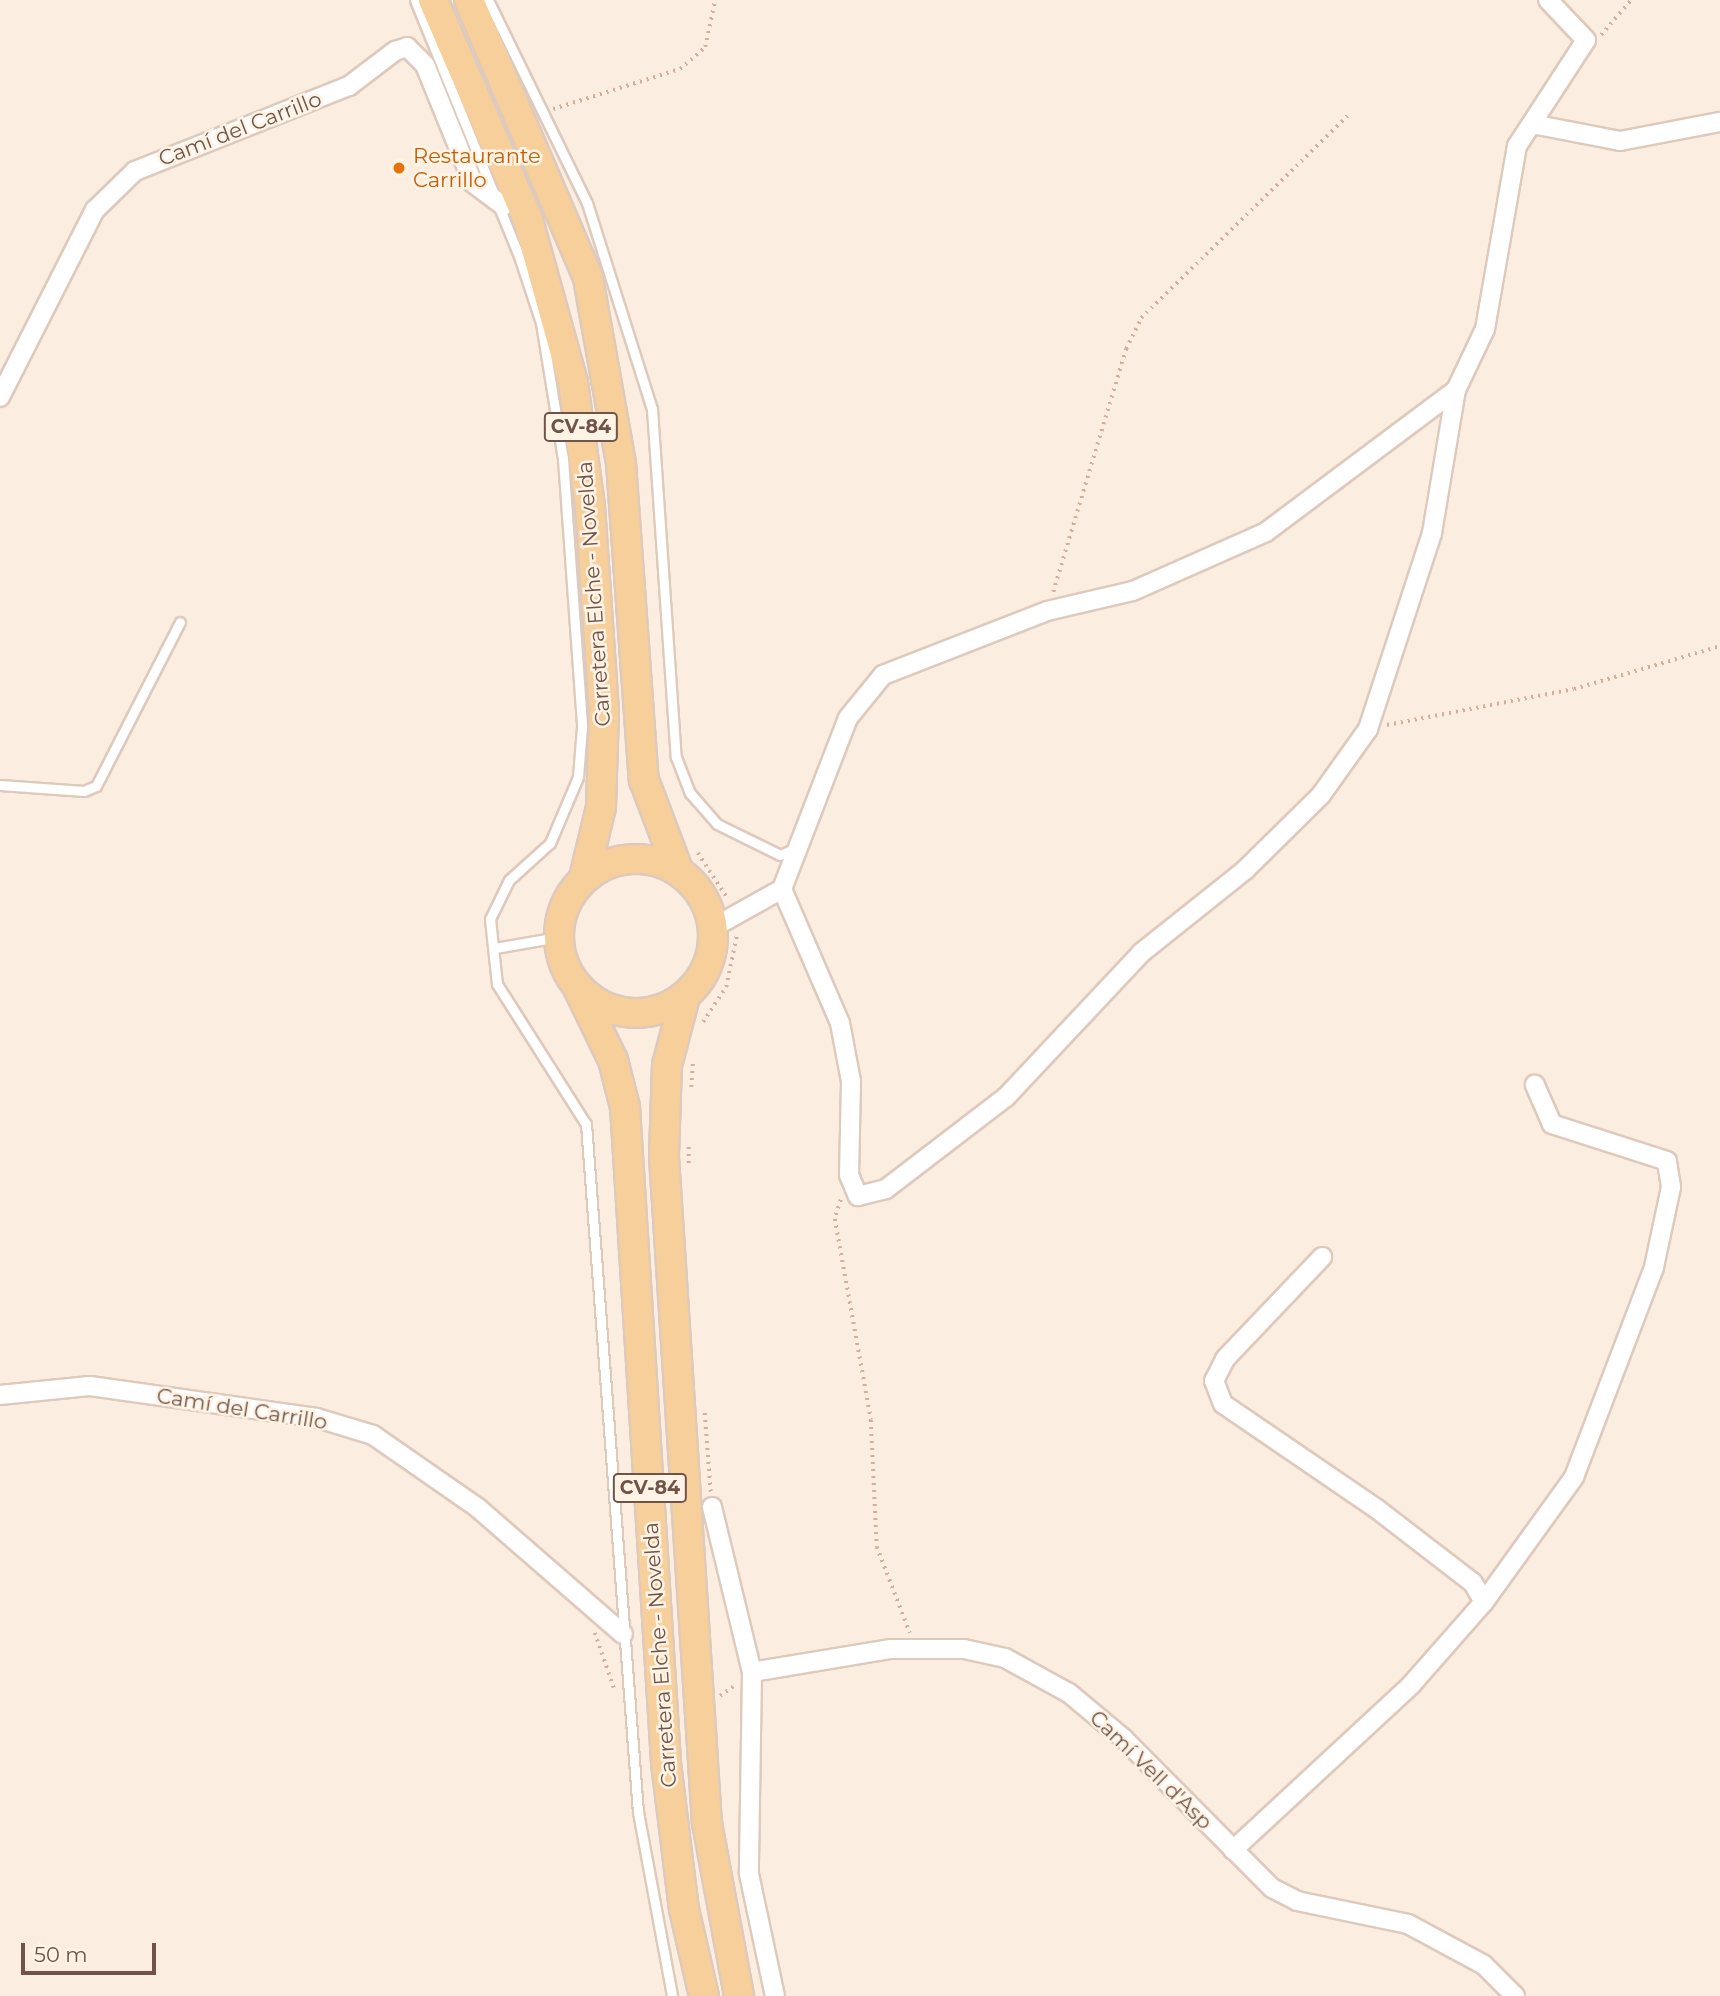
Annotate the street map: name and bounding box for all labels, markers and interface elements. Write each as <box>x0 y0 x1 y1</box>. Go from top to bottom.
street label: Camí del Carrillo <box>155 86 325 172</box>
place label: Restaurante Carrillo <box>413 143 541 193</box>
marker: Restaurante Carrillo <box>391 160 407 176</box>
road number: CV-84 <box>542 412 620 442</box>
street label: Carretera Elche - Novelda <box>572 461 616 727</box>
street label: Camí del Carrillo <box>155 1383 329 1435</box>
road number: CV-84 <box>612 1472 688 1504</box>
street label: Carretera Elche - Novelda <box>638 1522 682 1788</box>
street label: Camí Vell d'Asp <box>1085 1705 1217 1835</box>
scale bar <box>24 1930 159 1974</box>
text: 50 m <box>34 1942 88 1967</box>

